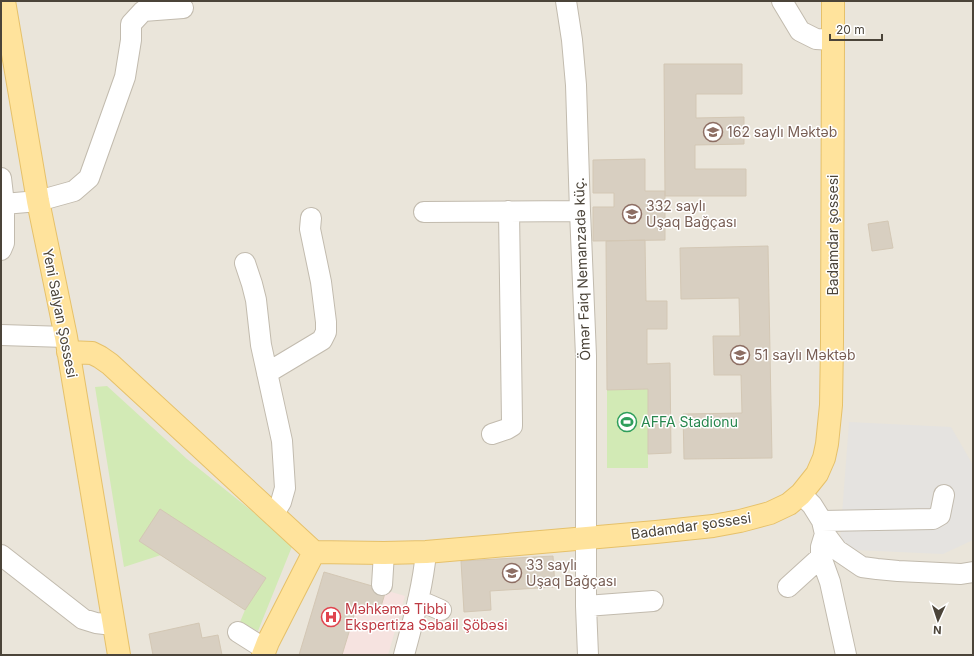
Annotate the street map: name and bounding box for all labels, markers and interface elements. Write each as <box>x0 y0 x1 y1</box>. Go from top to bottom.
scale bar <box>830 16 882 42</box>
text: 20 m <box>836 22 865 37</box>
school or university icon: 162 saylı Məktəb <box>702 121 724 143</box>
place label: 162 saylı Məktəb <box>727 123 837 140</box>
street label: Badamdar şossesi <box>824 175 841 295</box>
street label: Ömər Faiq Nemanzadə küç. <box>570 177 593 361</box>
place label: 332 saylı Uşaq Bağçası <box>646 197 737 230</box>
school or university icon: 332 saylı Uşaq Bağçası <box>621 203 643 225</box>
street label: Yeni Salyan Şossesi <box>40 247 81 379</box>
school or university icon: 51 saylı Məktəb <box>729 344 751 366</box>
place label: 51 saylı Məktəb <box>754 346 856 363</box>
sports icon: AFFA Stadionu <box>616 411 638 433</box>
place label: AFFA Stadionu <box>641 413 738 430</box>
street label: Badamdar şossesi <box>630 509 752 542</box>
place label: 33 saylı Uşaq Bağçası <box>526 556 617 589</box>
school or university icon: 33 saylı Uşaq Bağçası <box>501 562 523 584</box>
place label: Məhkəmə Tibbi Ekspertiza Səbail Şöbəsi <box>345 600 508 633</box>
north arrow <box>918 600 958 640</box>
hospital icon: Məhkəmə Tibbi Ekspertiza Səbail Şöbəsi <box>320 606 342 628</box>
text: N <box>933 623 942 637</box>

